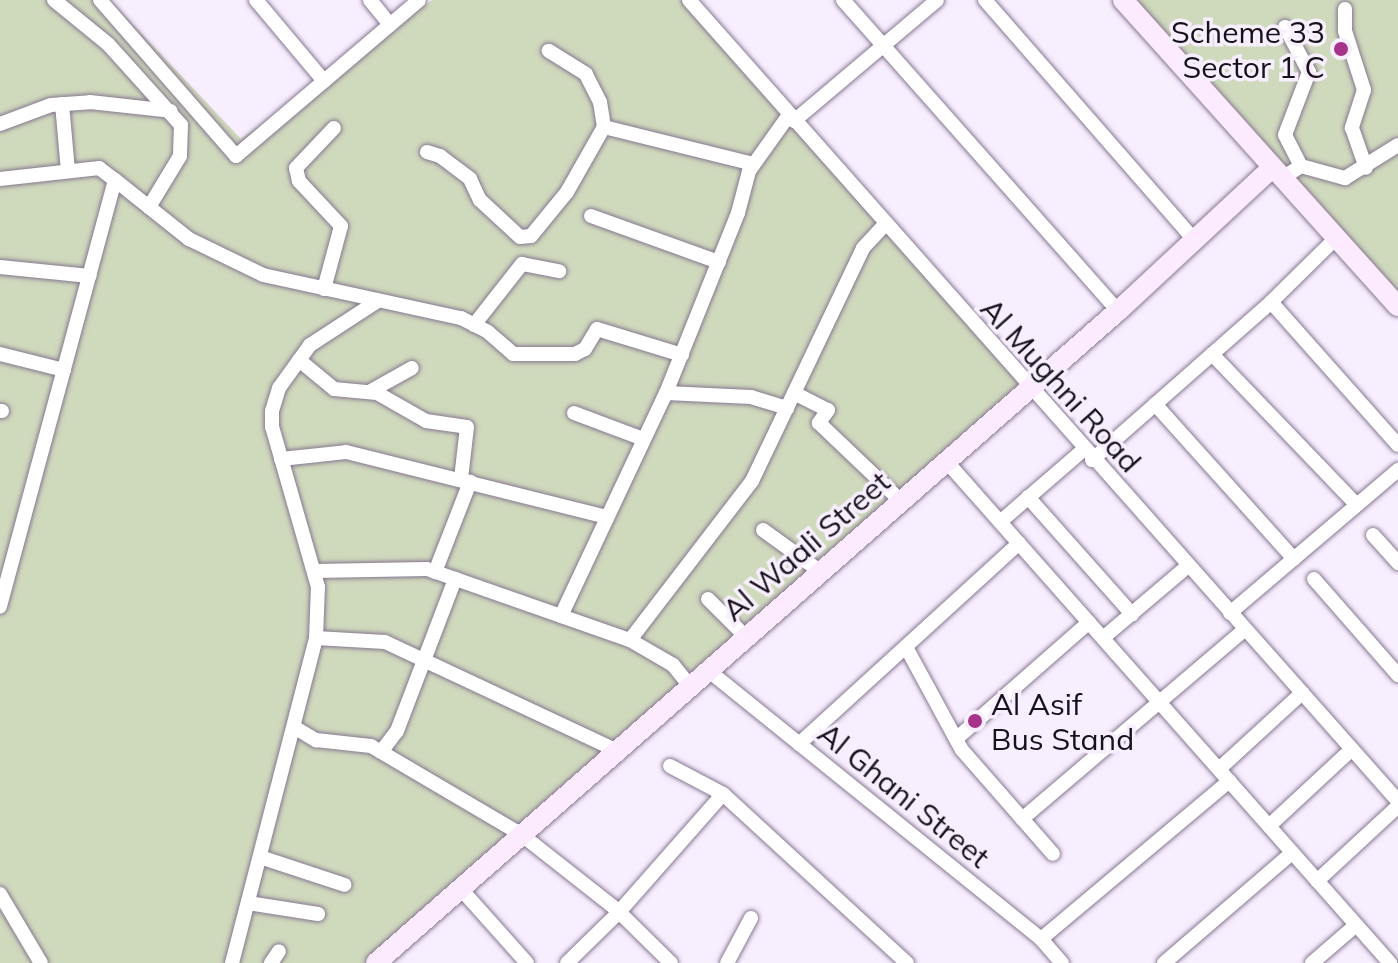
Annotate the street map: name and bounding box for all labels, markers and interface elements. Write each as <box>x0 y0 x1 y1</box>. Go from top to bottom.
place label: Scheme 33 Sector 1 C <box>1171 14 1325 84</box>
marker: Scheme 33 Sector 1 C <box>1332 40 1350 58</box>
street label: Al Mughni Road <box>973 291 1149 479</box>
street label: Al Waali Street <box>715 464 897 628</box>
place label: Al Asif Bus Stand <box>991 686 1134 756</box>
marker: Al Asif Bus Stand <box>966 712 984 730</box>
street label: Al Ghani Street <box>811 715 997 875</box>

